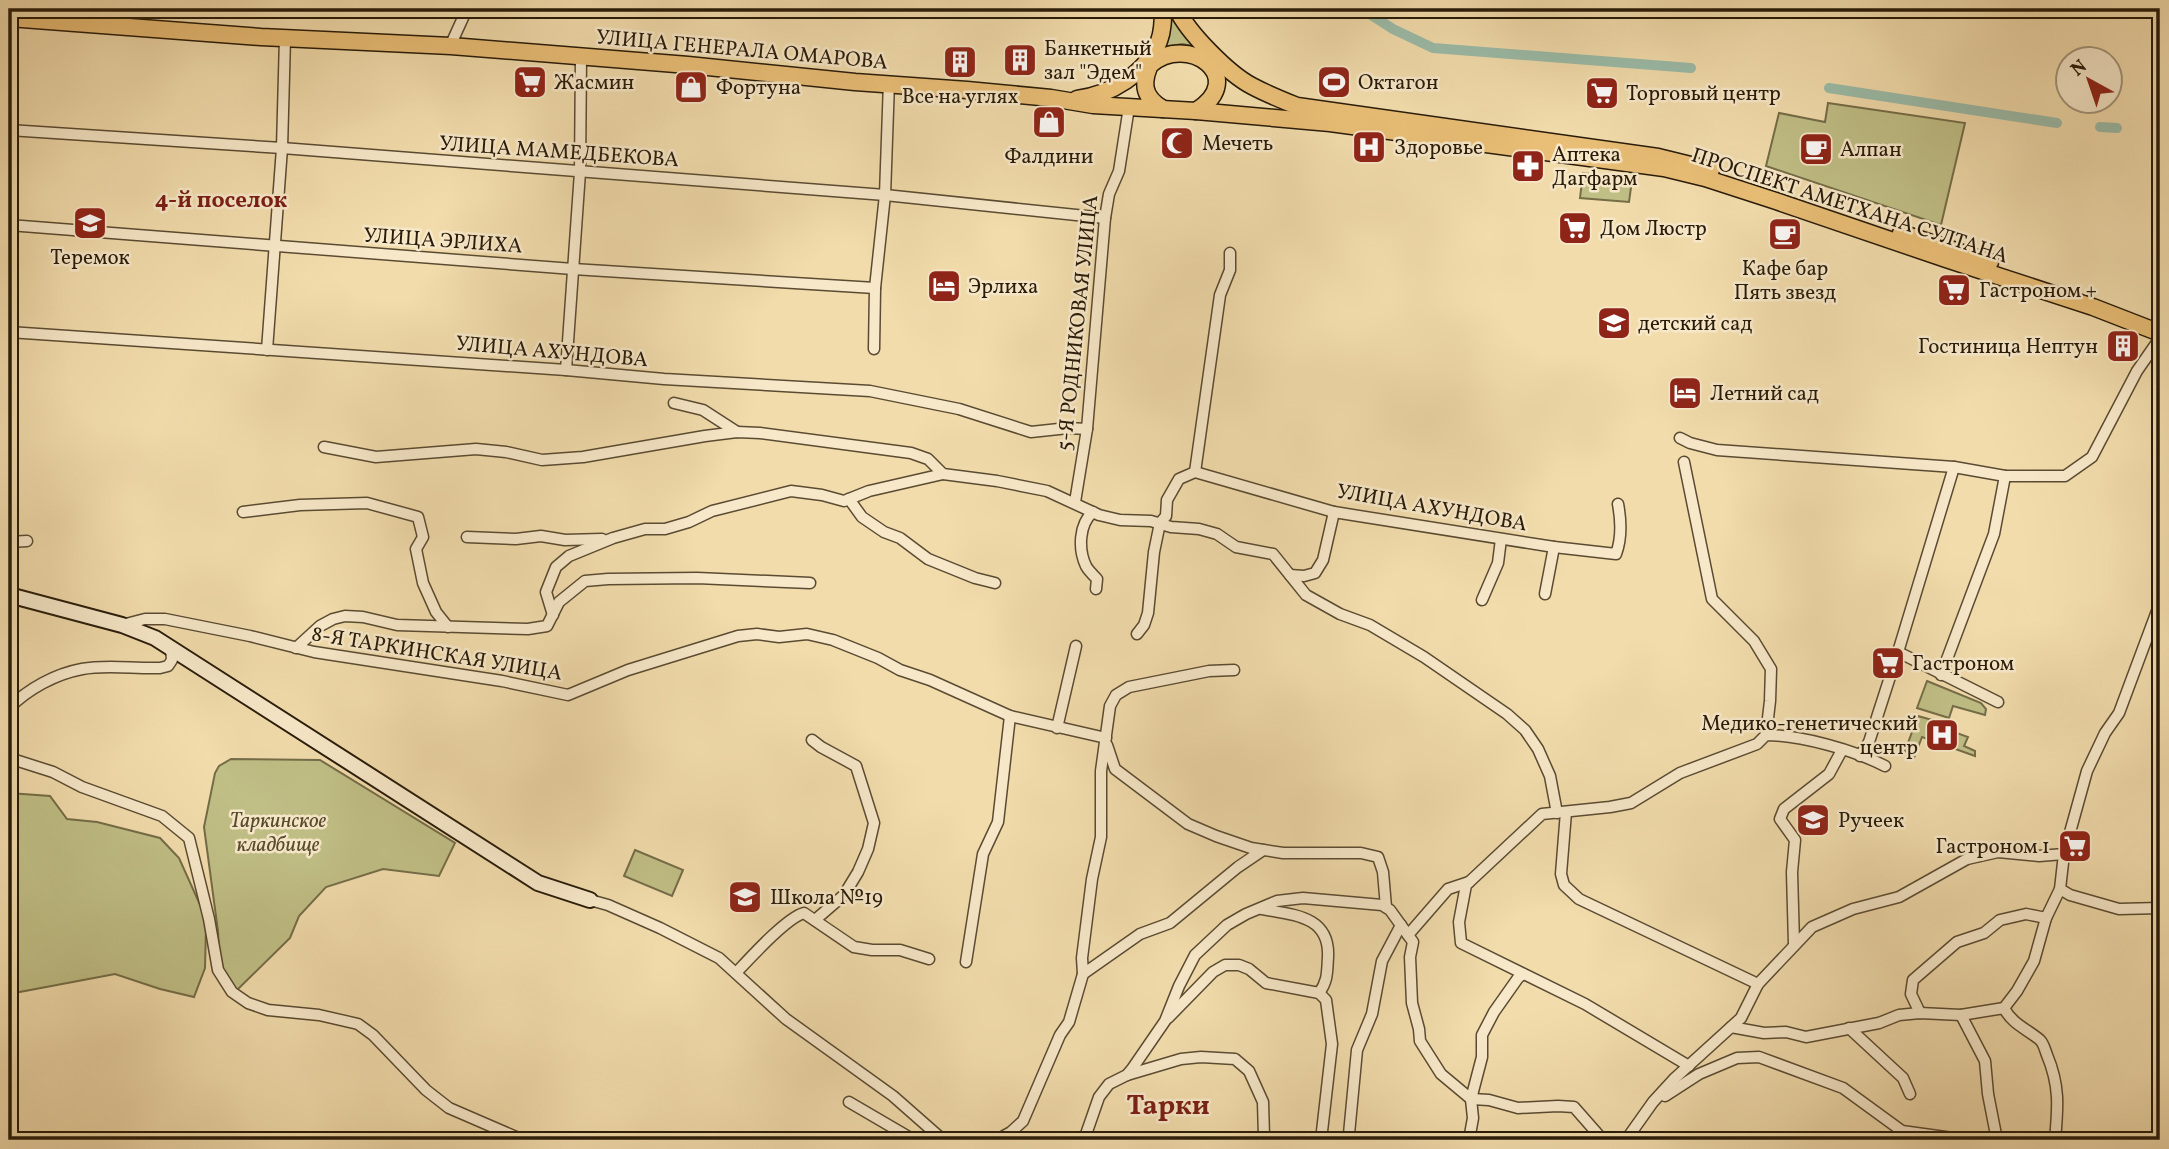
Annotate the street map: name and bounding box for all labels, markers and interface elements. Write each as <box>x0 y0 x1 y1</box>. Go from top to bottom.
street label: УЛИЦА ГЕНЕРАЛА ОМАРОВА <box>595 23 889 78</box>
place label: Банкетный зал "Эдем" <box>1044 35 1152 88</box>
building icon: Банкетный зал "Эдем" <box>1001 41 1039 79</box>
building icon: Все на углях <box>941 43 979 81</box>
north arrow <box>2054 46 2124 116</box>
text: N <box>2066 54 2093 83</box>
supermarket icon: Жасмин <box>511 63 549 101</box>
sports icon: Октагон <box>1315 63 1353 101</box>
shop icon: Фортуна <box>672 68 710 106</box>
place label: Жасмин <box>554 69 634 98</box>
place label: Октагон <box>1358 69 1439 98</box>
place label: Фортуна <box>716 74 801 103</box>
supermarket icon: Торговый центр <box>1583 74 1621 112</box>
place label: Торговый центр <box>1626 80 1781 109</box>
place label: Все на углях <box>902 83 1018 112</box>
shop icon: Фалдини <box>1030 103 1068 141</box>
mosque icon: Мечеть <box>1158 124 1196 162</box>
hospital icon: Здоровье <box>1350 128 1388 166</box>
street label: УЛИЦА МАМЕДБЕКОВА <box>438 130 680 175</box>
place label: Мечеть <box>1202 130 1273 159</box>
cafe icon: Алпан <box>1797 130 1835 168</box>
place label: Здоровье <box>1394 134 1483 163</box>
place label: Алпан <box>1840 136 1902 165</box>
place label: Аптека Дагфарм <box>1552 141 1637 194</box>
street label: ПРОСПЕКТ АМЕТХАНА СУЛТАНА <box>1687 141 2012 272</box>
place label: Фалдини <box>1004 143 1094 172</box>
pharmacy icon: Аптека Дагфарм <box>1509 147 1547 185</box>
district label: 4-й поселок <box>155 185 288 217</box>
street label: 5-Я РОДНИКОВАЯ УЛИЦА <box>1051 194 1106 452</box>
school or university icon: Теремок <box>71 204 109 242</box>
supermarket icon: Дом Люстр <box>1556 209 1594 247</box>
place label: Дом Люстр <box>1600 215 1707 244</box>
cafe icon: Кафе бар Пять звезд <box>1766 215 1804 253</box>
street label: УЛИЦА ЭРЛИХА <box>362 221 524 262</box>
place label: Теремок <box>50 244 130 273</box>
place label: Кафе бар Пять звезд <box>1734 255 1836 308</box>
hotel icon: Эрлиха <box>925 267 963 305</box>
supermarket icon: Гастроном + <box>1935 271 1973 309</box>
place label: Эрлиха <box>968 273 1039 302</box>
place label: Гастроном + <box>1979 277 2097 306</box>
school or university icon: детский сад <box>1595 304 1633 342</box>
place label: детский сад <box>1638 310 1752 339</box>
building icon: Гостиница Нептун <box>2104 327 2142 365</box>
street label: УЛИЦА АХУНДОВА <box>455 330 649 375</box>
place label: Гостиница Нептун <box>1918 333 2098 362</box>
hotel icon: Летний сад <box>1666 374 1704 412</box>
place label: Летний сад <box>1710 380 1819 409</box>
street label: УЛИЦА АХУНДОВА <box>1334 477 1529 540</box>
street label: 8-Я ТАРКИНСКАЯ УЛИЦА <box>309 620 564 689</box>
supermarket icon: Гастроном <box>1869 644 1907 682</box>
place label: Гастроном <box>1912 650 2014 679</box>
place label: Медико-генетический центр <box>1701 710 1918 763</box>
hospital icon: Медико-генетический центр <box>1923 716 1961 754</box>
school or university icon: Ручеек <box>1794 801 1832 839</box>
park label: Таркинское кладбище <box>230 807 327 860</box>
place label: Ручеек <box>1838 807 1904 836</box>
supermarket icon: Гастроном 1 <box>2056 827 2094 865</box>
place label: Гастроном 1 <box>1935 833 2050 862</box>
school or university icon: Школа №19 <box>726 878 764 916</box>
place label: Школа №19 <box>770 884 883 913</box>
district label: Тарки <box>1126 1087 1210 1126</box>

